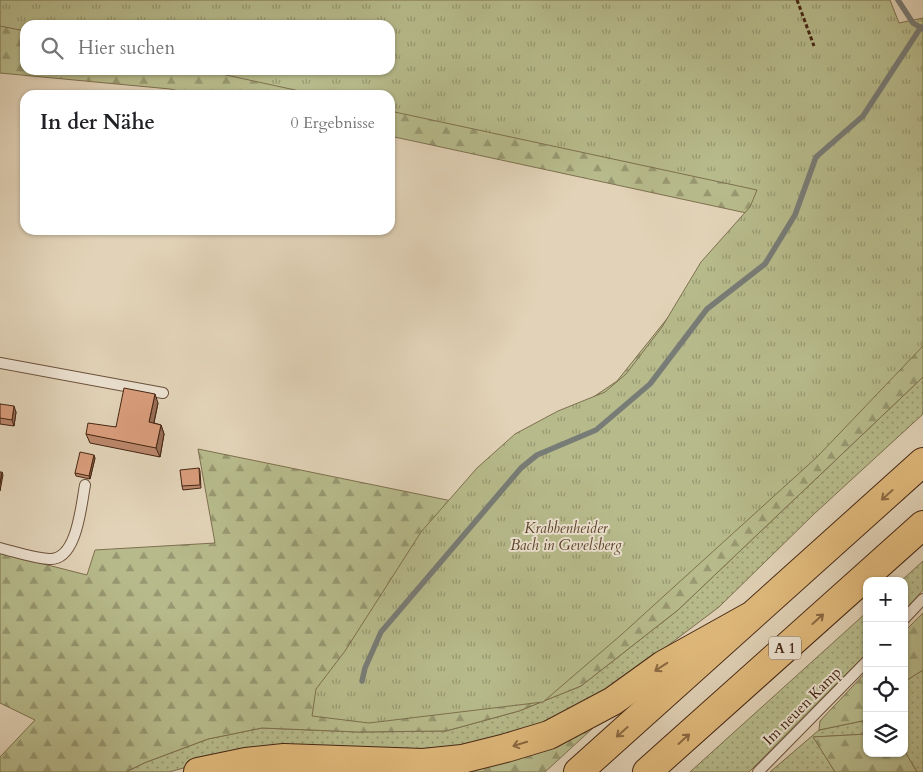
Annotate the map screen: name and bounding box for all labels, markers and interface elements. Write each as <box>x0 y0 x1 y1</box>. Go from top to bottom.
search box <box>20 20 395 75</box>
icon: search <box>38 34 66 62</box>
text: Hier suchen <box>78 35 175 61</box>
text: In der Nähe <box>40 108 155 137</box>
text: 0 Ergebnisse <box>290 112 375 134</box>
one-way arrow <box>880 489 893 500</box>
park label: Krabbenheider Bach in Gevelsberg <box>510 518 622 555</box>
map controls <box>863 577 908 757</box>
button: + <box>863 577 908 622</box>
one-way arrow <box>811 613 824 625</box>
button: − <box>863 622 908 667</box>
road number: A 1 <box>769 636 801 660</box>
one-way arrow <box>655 662 669 672</box>
street label: Im neuen Kamp <box>758 662 846 750</box>
button: locate <box>863 667 908 712</box>
button: layers <box>863 712 908 757</box>
one-way arrow <box>616 726 629 738</box>
one-way arrow <box>677 734 690 745</box>
one-way arrow <box>512 740 528 750</box>

